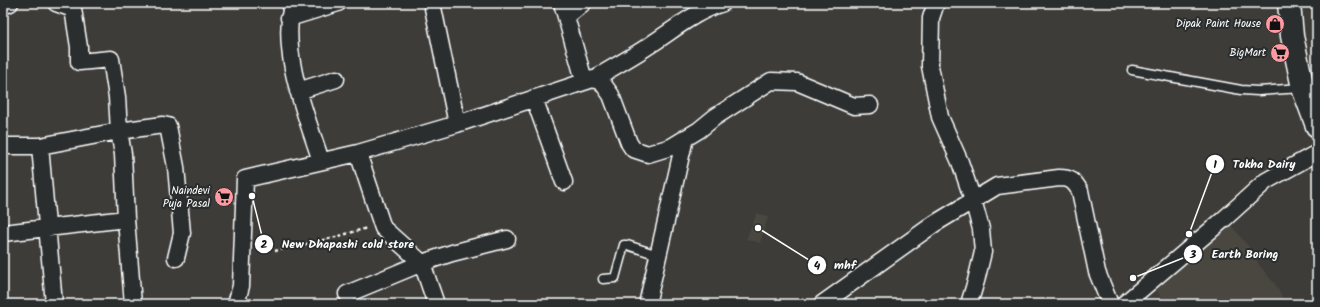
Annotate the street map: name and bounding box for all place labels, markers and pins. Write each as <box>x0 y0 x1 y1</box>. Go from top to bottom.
shop icon: Dipak Paint House <box>1264 13 1286 35</box>
place label: Dipak Paint House <box>1176 15 1261 33</box>
supermarket icon: BigMart <box>1269 42 1291 64</box>
place label: BigMart <box>1229 44 1267 62</box>
callout: Tokha Dairy <box>1205 152 1304 176</box>
place label: Naindevi Puja Pasal <box>163 182 210 213</box>
supermarket icon: Naindevi Puja Pasal <box>213 186 235 208</box>
callout: New Dhapashi cold store <box>254 232 422 256</box>
callout: Earth Boring <box>1183 242 1286 266</box>
callout: mhf <box>807 253 864 277</box>

